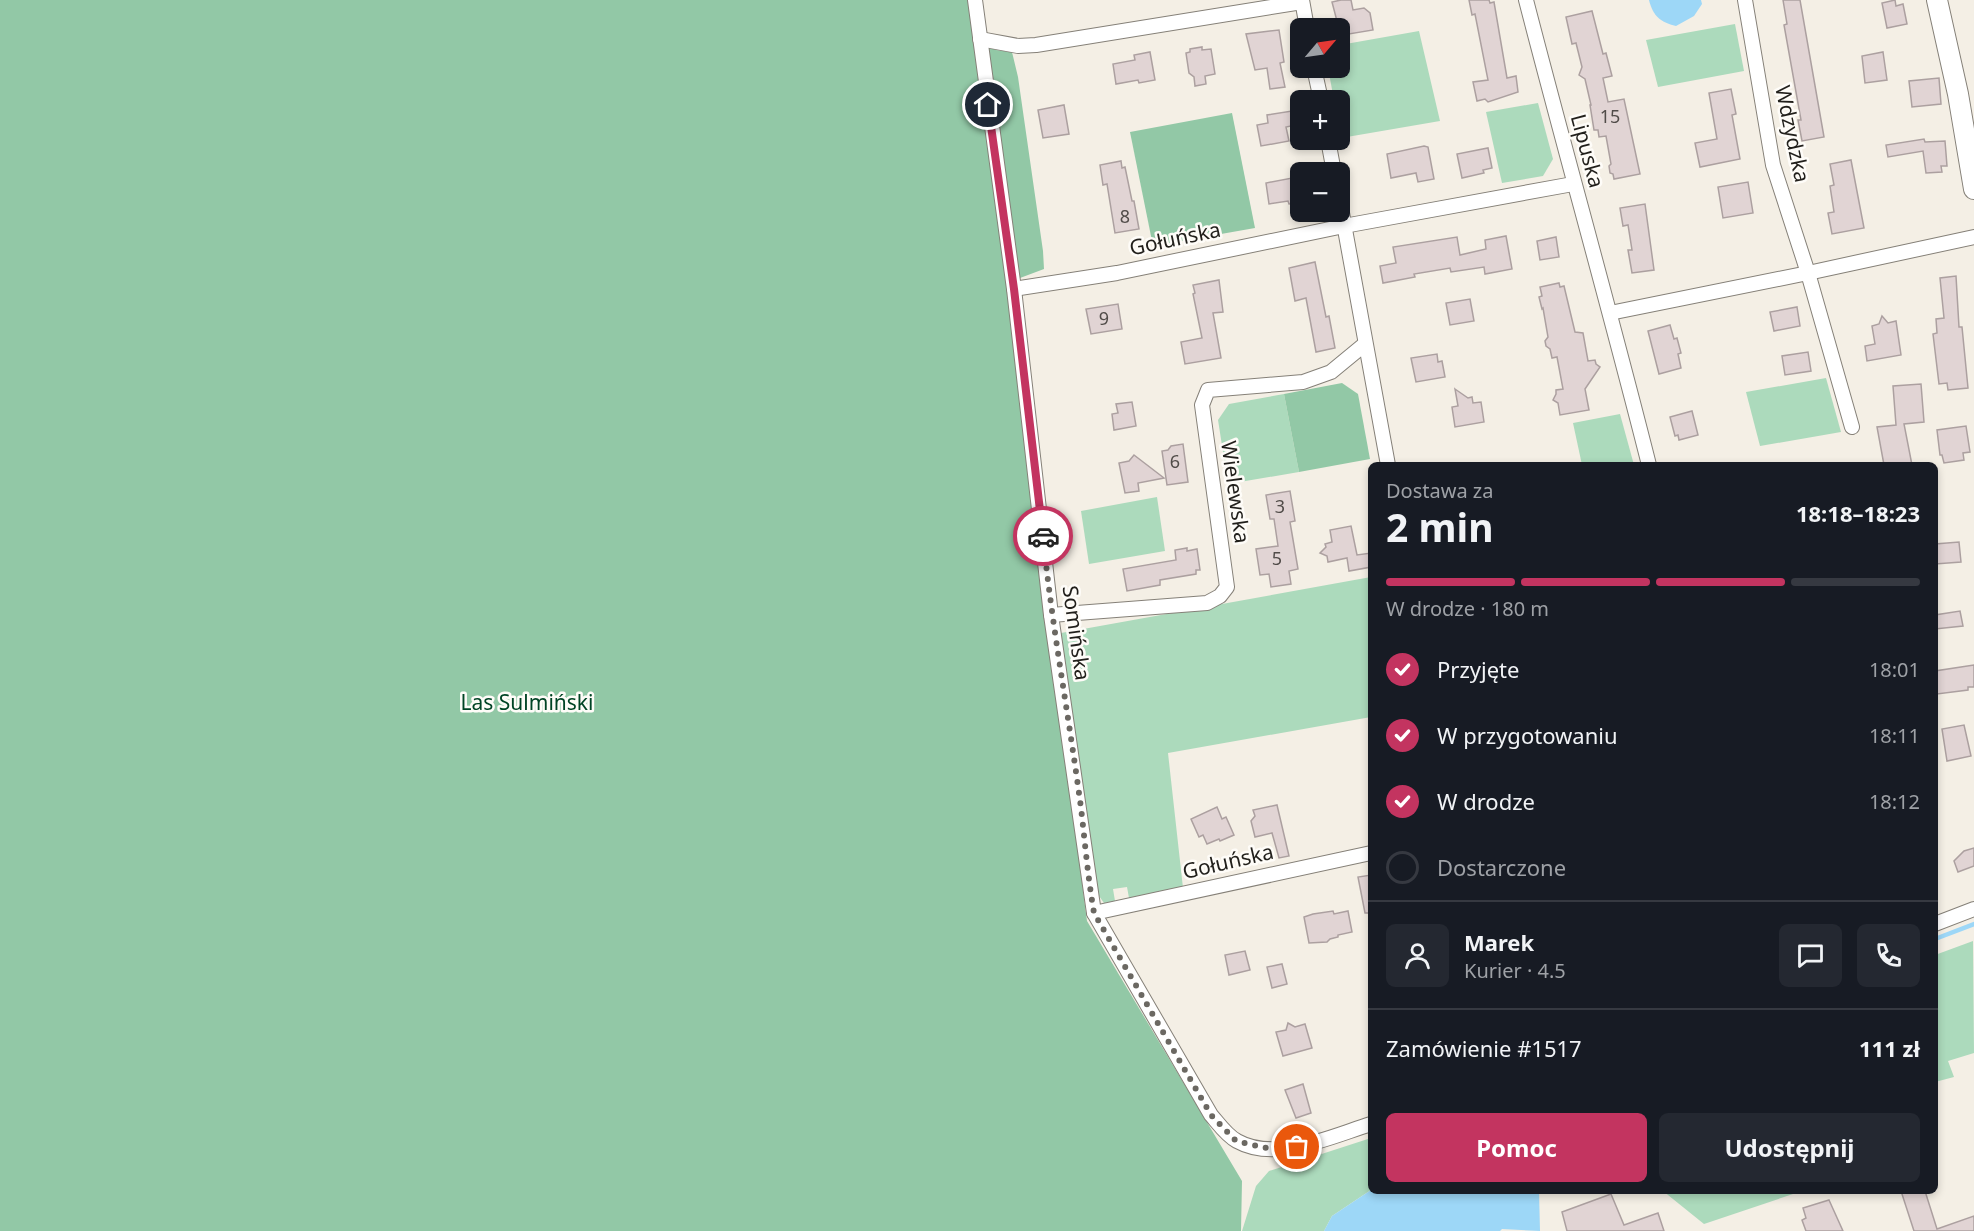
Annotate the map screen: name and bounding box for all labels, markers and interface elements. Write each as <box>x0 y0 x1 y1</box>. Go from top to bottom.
north arrow <box>1290 18 1350 78</box>
map controls <box>1290 18 1350 222</box>
pin <box>962 79 1013 130</box>
street label: Wdzydzka <box>1769 83 1817 185</box>
icon: home <box>971 88 1004 121</box>
button: + <box>1290 90 1350 150</box>
house number: 15 <box>1600 104 1620 128</box>
street label: Lipuska <box>1565 111 1611 191</box>
button: − <box>1290 162 1350 222</box>
house number: 8 <box>1120 204 1130 228</box>
street label: Gołuńska <box>1127 215 1223 261</box>
house number: 9 <box>1099 306 1109 330</box>
street label: Wielewska <box>1215 439 1257 545</box>
house number: 6 <box>1170 449 1180 473</box>
text: Dostawa za <box>1386 477 1493 504</box>
house number: 3 <box>1275 494 1285 518</box>
text: 18:18–18:23 <box>1796 498 1920 528</box>
text: 2 min <box>1386 500 1493 553</box>
courier <box>1013 506 1073 566</box>
icon: car <box>1027 520 1060 553</box>
house number: 5 <box>1272 546 1282 570</box>
street label: Somińska <box>1056 584 1097 682</box>
text: W drodze · 180 m <box>1386 595 1549 622</box>
icon: check <box>1386 653 1419 686</box>
text: Przyjęte <box>1437 654 1519 684</box>
text: 18:01 <box>1869 656 1920 683</box>
park label: Las Sulmiński <box>461 688 593 716</box>
icon: check <box>1386 719 1419 752</box>
text: W przygotowaniu <box>1437 720 1618 750</box>
text: 18:11 <box>1869 722 1920 749</box>
icon: check <box>1386 785 1419 818</box>
text: W drodze <box>1437 786 1535 816</box>
text: 18:12 <box>1869 788 1920 815</box>
street label: Gołuńska <box>1180 837 1276 885</box>
text: Dostarczone <box>1437 852 1566 882</box>
button: person <box>1386 924 1449 987</box>
button: chat <box>1779 924 1842 987</box>
button: phone <box>1857 924 1920 987</box>
text: Marek <box>1464 927 1534 957</box>
text: Kurier · 4.5 <box>1464 957 1566 984</box>
text: Zamówienie #1517 <box>1386 1033 1582 1063</box>
text: 111 zł <box>1859 1033 1920 1063</box>
button: Pomoc <box>1386 1113 1647 1182</box>
button: Udostępnij <box>1659 1113 1920 1182</box>
pin <box>1271 1121 1322 1172</box>
icon: bag <box>1280 1130 1313 1163</box>

